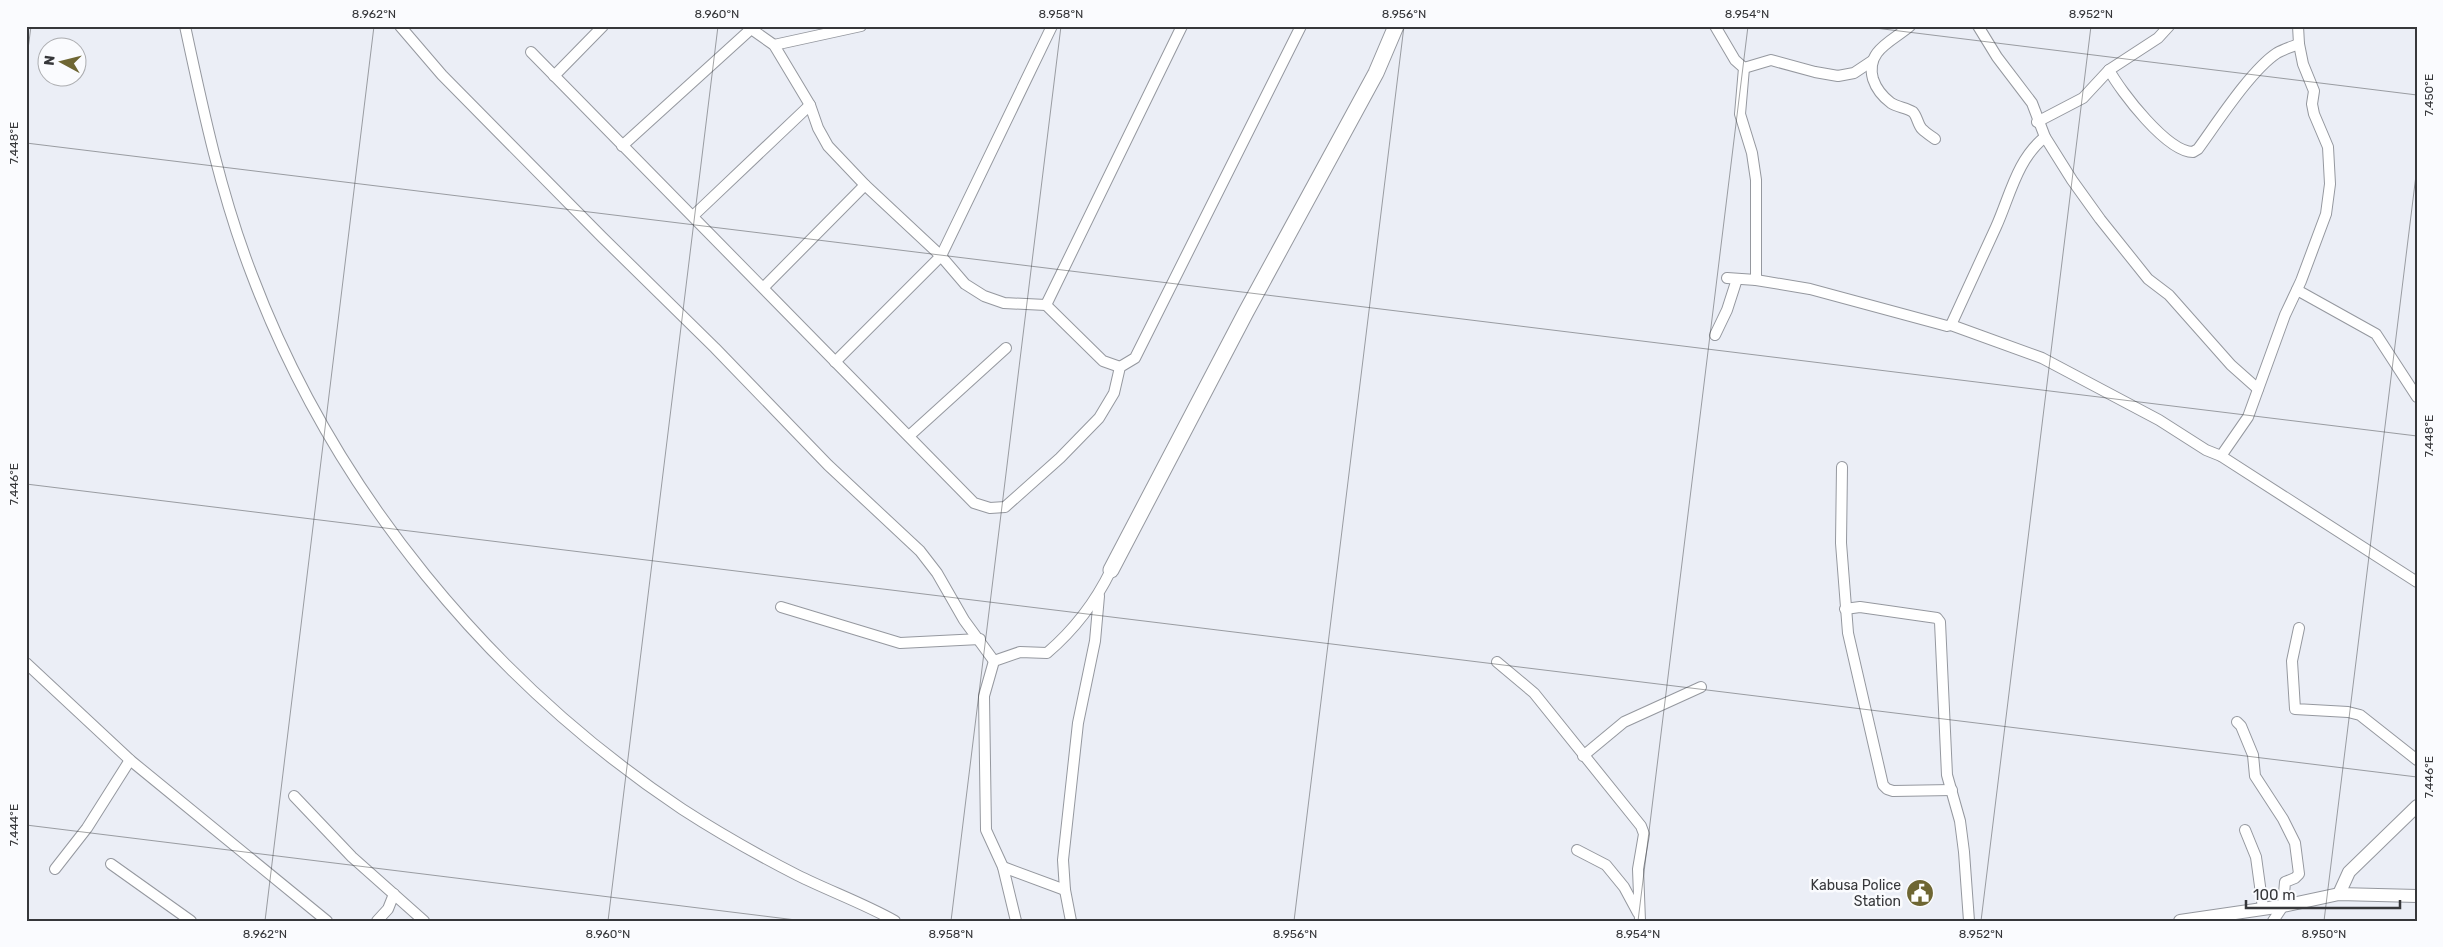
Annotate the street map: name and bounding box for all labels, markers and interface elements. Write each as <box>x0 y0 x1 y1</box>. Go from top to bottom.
text: 8.962°N <box>352 7 396 21</box>
text: 8.960°N <box>695 7 739 21</box>
text: 8.958°N <box>1039 7 1083 21</box>
text: 8.956°N <box>1382 7 1426 21</box>
text: 8.954°N <box>1725 7 1769 21</box>
text: 8.952°N <box>2069 7 2113 21</box>
north arrow <box>38 38 88 88</box>
text: N <box>41 54 59 67</box>
text: 7.450°E <box>2422 74 2436 116</box>
text: 7.448°E <box>7 122 21 164</box>
text: 7.448°E <box>2422 415 2436 457</box>
text: 7.446°E <box>7 463 21 505</box>
text: 7.446°E <box>2422 756 2436 798</box>
text: 7.444°E <box>7 804 21 846</box>
place label: Kabusa Police Station <box>1811 877 1901 910</box>
scale bar <box>2246 877 2399 909</box>
public building icon: Kabusa Police Station <box>1905 878 1935 908</box>
text: 100 m <box>2253 886 2295 904</box>
text: 8.962°N <box>243 927 287 941</box>
text: 8.960°N <box>586 927 630 941</box>
text: 8.958°N <box>929 927 973 941</box>
text: 8.956°N <box>1273 927 1317 941</box>
text: 8.954°N <box>1616 927 1660 941</box>
text: 8.952°N <box>1959 927 2003 941</box>
text: 8.950°N <box>2302 927 2346 941</box>

